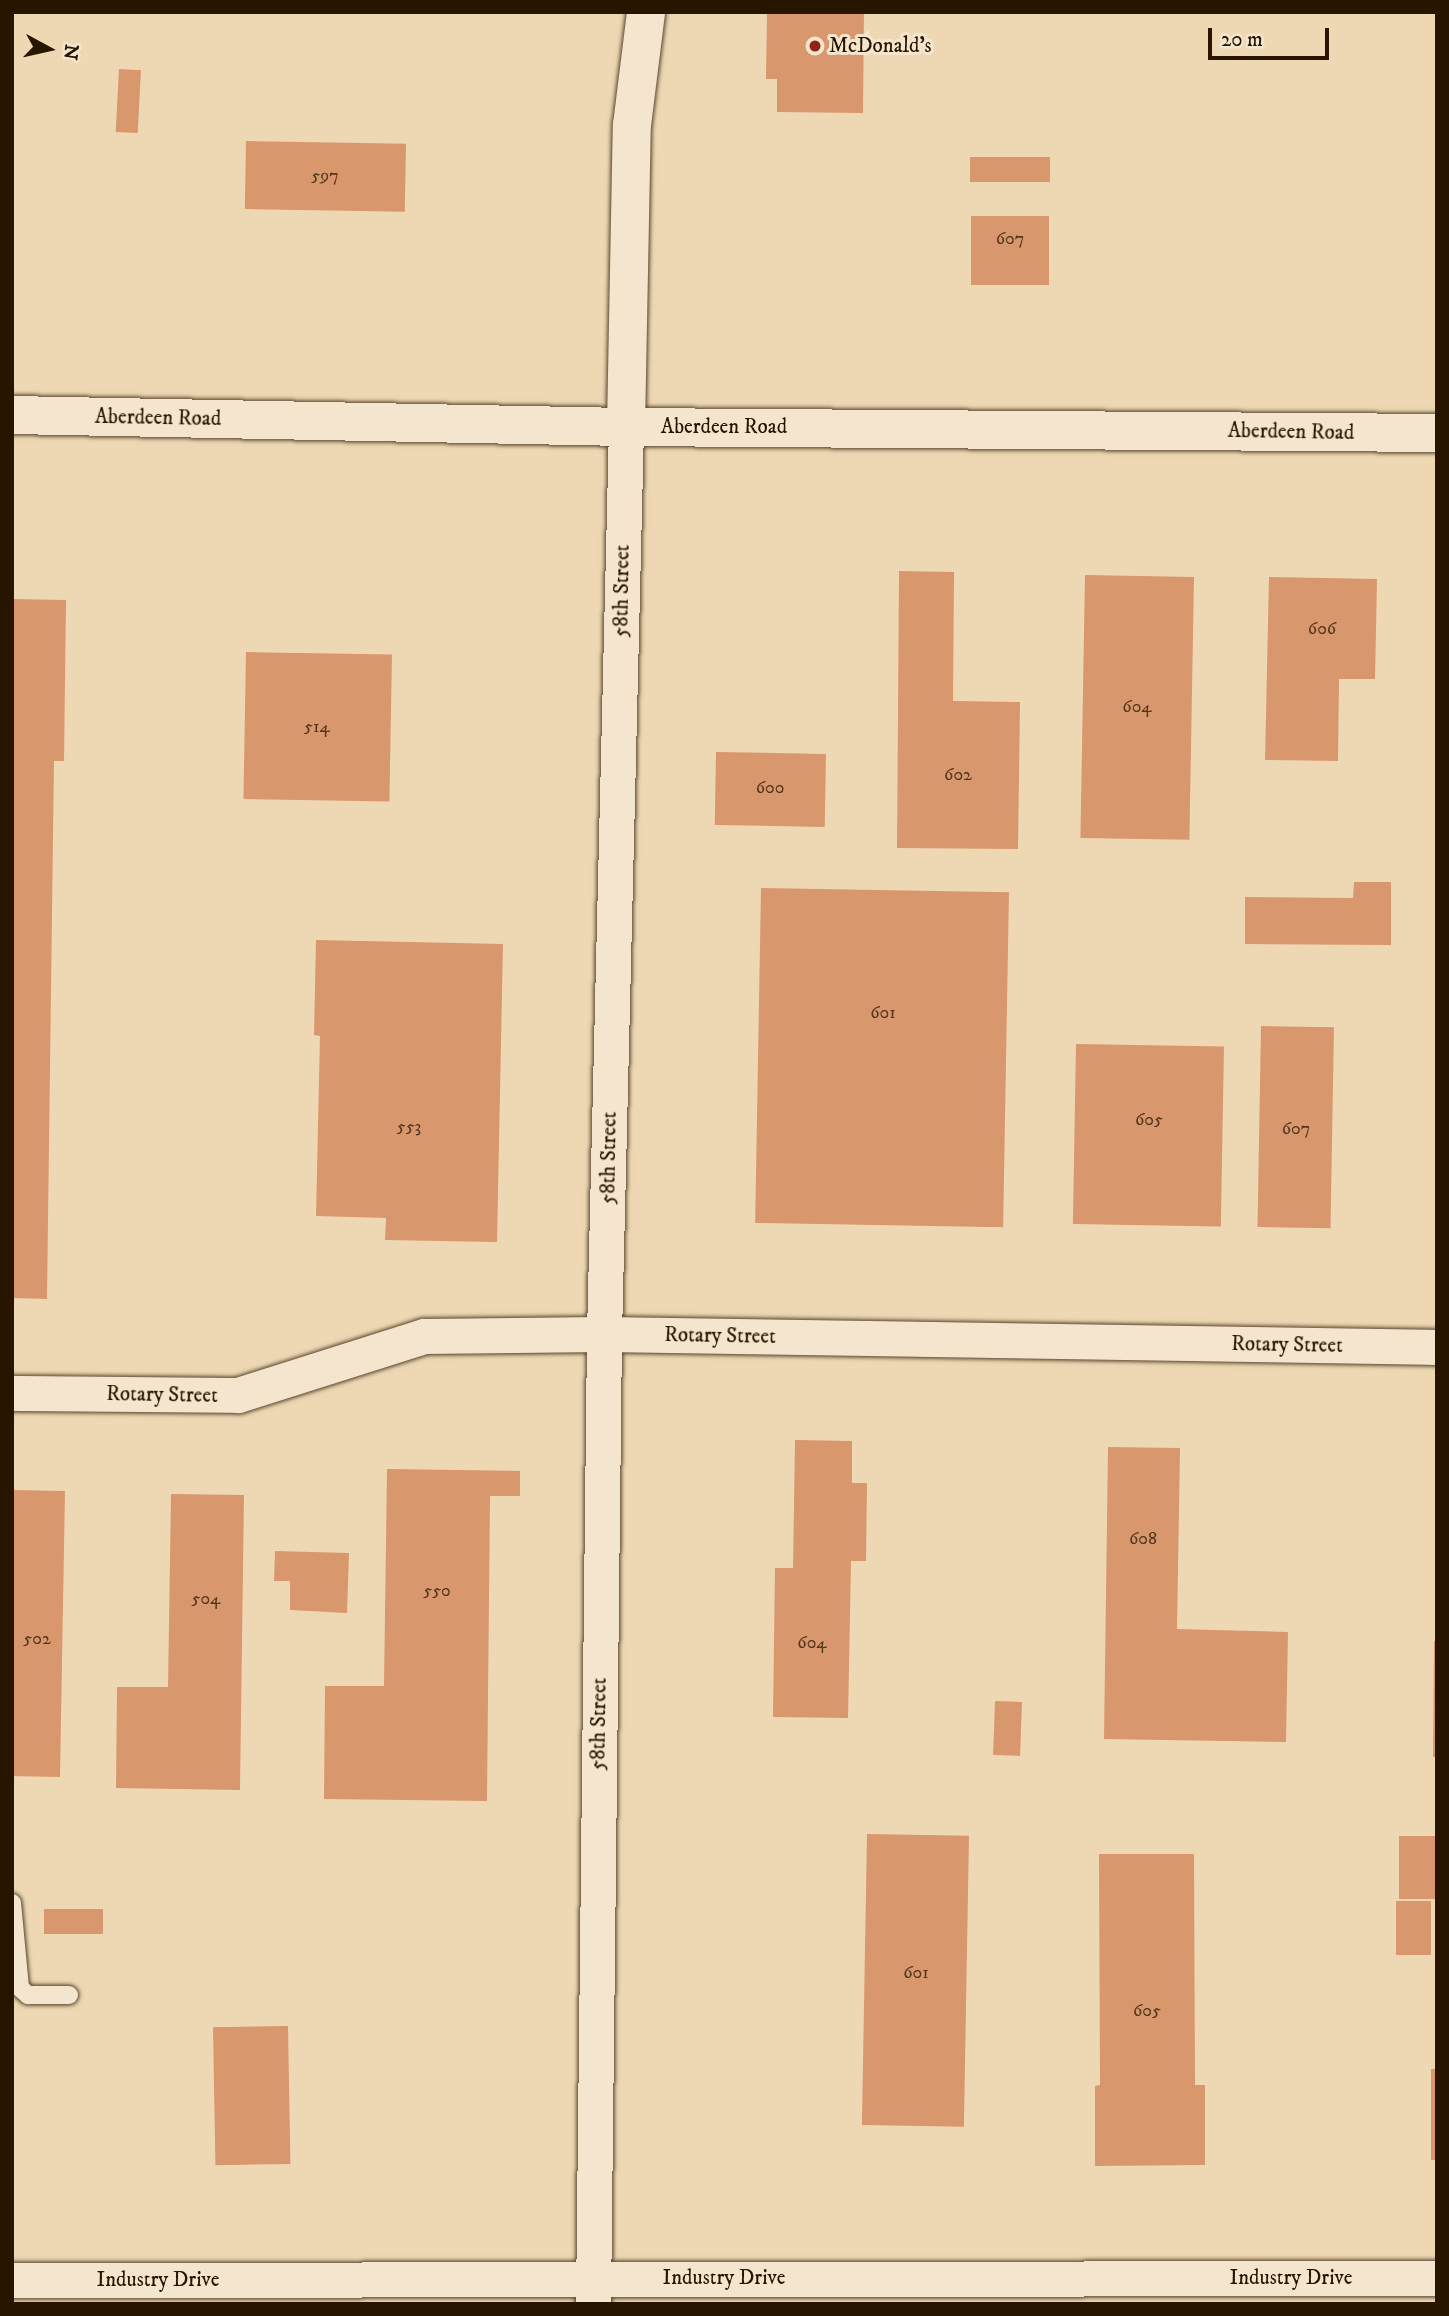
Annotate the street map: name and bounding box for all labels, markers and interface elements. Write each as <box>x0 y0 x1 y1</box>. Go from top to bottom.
north arrow <box>14 14 84 84</box>
scale bar <box>1211 14 1332 58</box>
text: 20 m <box>1221 27 1263 53</box>
place label: McDonald's <box>829 33 932 59</box>
marker: McDonald's <box>807 38 823 54</box>
text: N <box>58 43 83 61</box>
house number: 597 <box>311 165 339 187</box>
house number: 607 <box>996 228 1024 250</box>
street label: Aberdeen Road <box>95 404 221 432</box>
street label: Aberdeen Road <box>661 414 787 440</box>
street label: Aberdeen Road <box>1228 418 1354 446</box>
street label: 58th Street <box>609 544 635 638</box>
house number: 606 <box>1308 618 1336 640</box>
house number: 604 <box>1122 696 1152 718</box>
house number: 514 <box>304 716 330 738</box>
house number: 602 <box>944 764 972 786</box>
house number: 600 <box>756 777 784 799</box>
house number: 601 <box>870 1002 896 1024</box>
house number: 605 <box>1135 1109 1163 1131</box>
street label: 58th Street <box>596 1111 622 1205</box>
house number: 553 <box>397 1116 421 1138</box>
house number: 607 <box>1282 1118 1310 1140</box>
street label: Rotary Street <box>664 1322 776 1350</box>
street label: Rotary Street <box>1231 1331 1343 1359</box>
street label: Rotary Street <box>106 1381 218 1409</box>
house number: 608 <box>1129 1528 1157 1550</box>
house number: 550 <box>423 1580 451 1602</box>
house number: 504 <box>192 1588 220 1610</box>
house number: 502 <box>23 1628 51 1650</box>
house number: 604 <box>797 1632 827 1654</box>
street label: 58th Street <box>586 1677 612 1771</box>
house number: 601 <box>903 1962 929 1984</box>
house number: 605 <box>1133 2000 1161 2022</box>
street label: Industry Drive <box>663 2265 785 2291</box>
street label: Industry Drive <box>1230 2265 1352 2291</box>
street label: Industry Drive <box>97 2267 219 2293</box>

